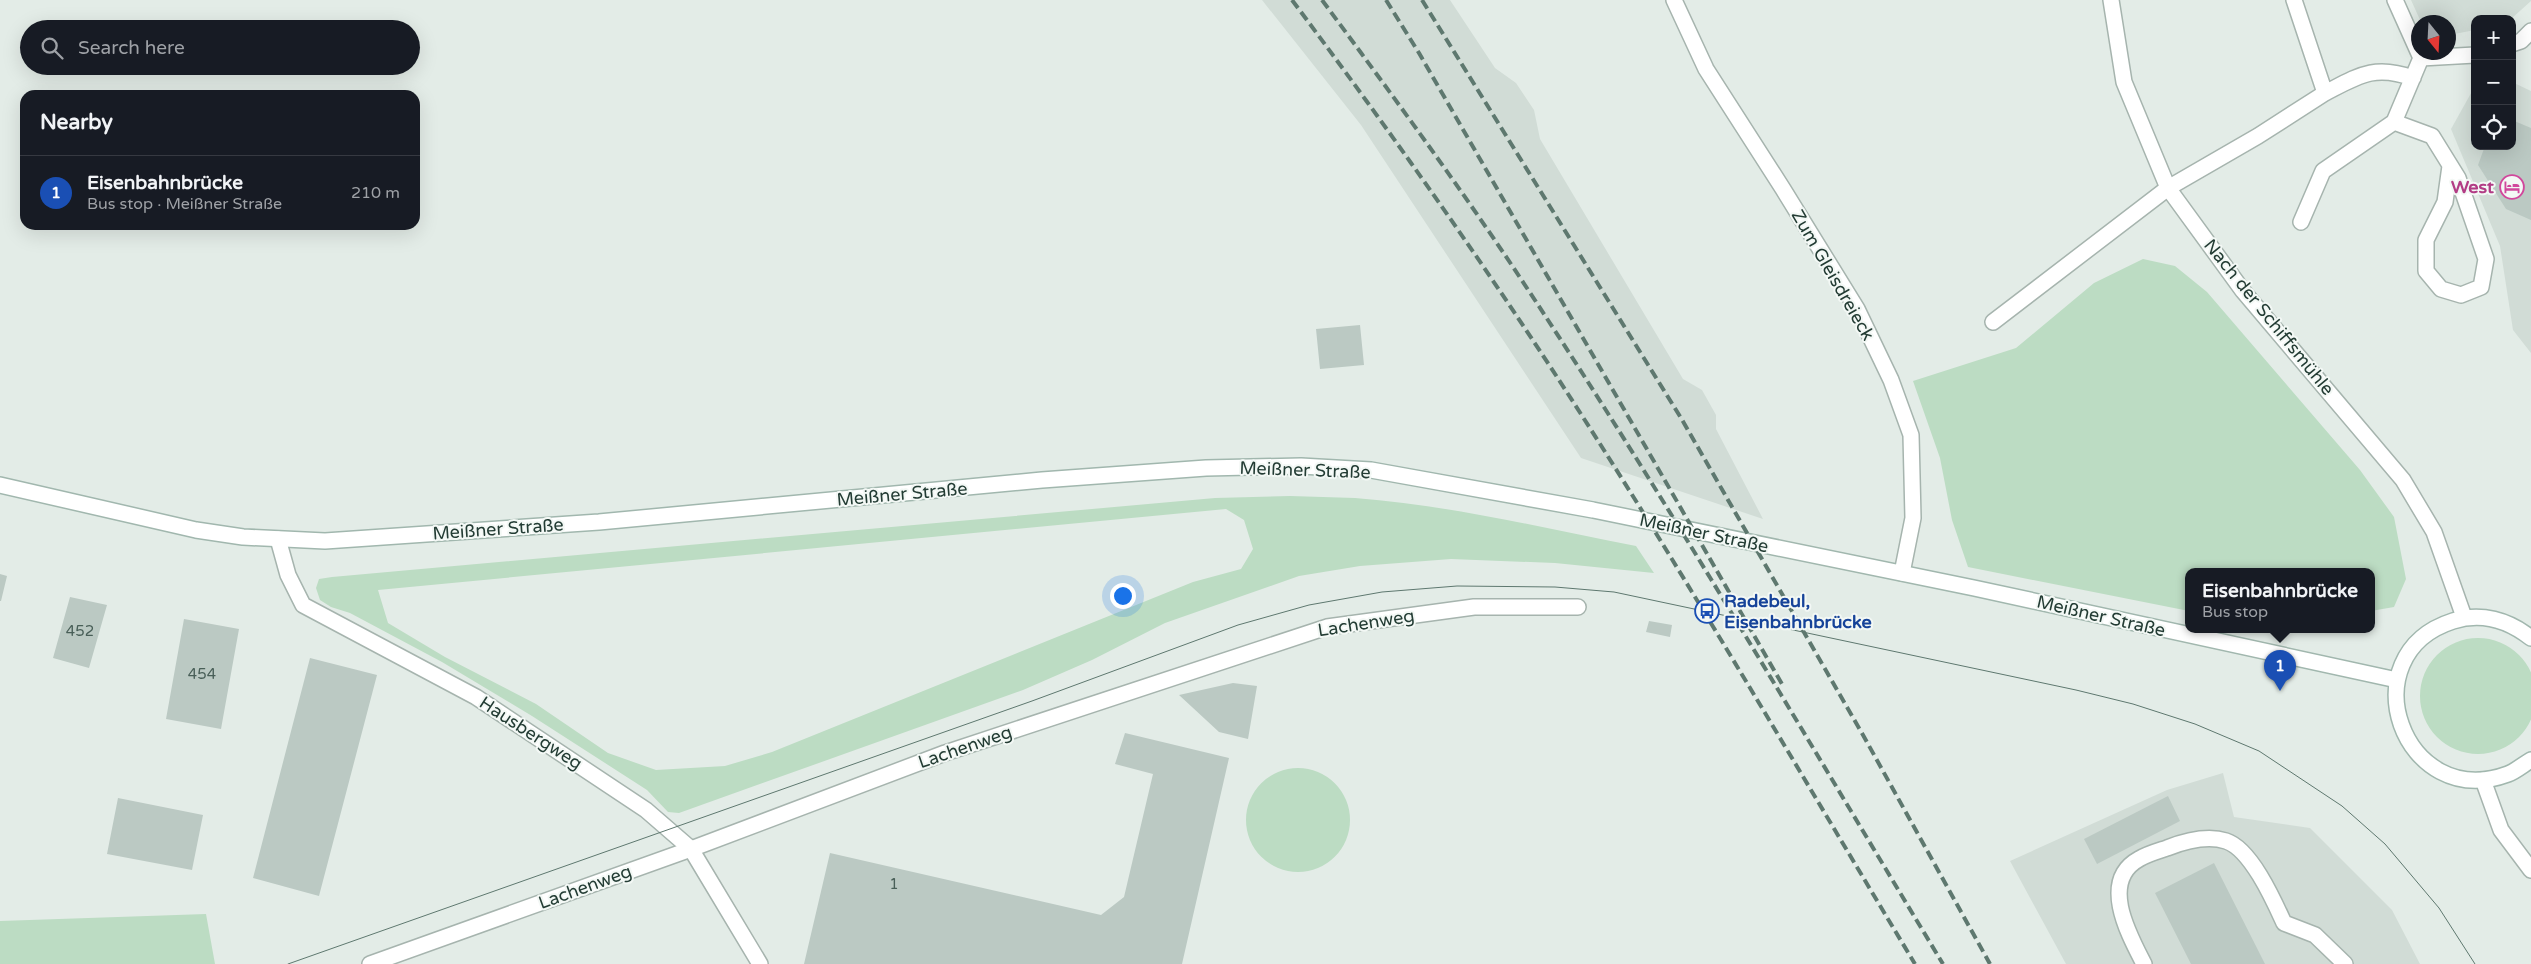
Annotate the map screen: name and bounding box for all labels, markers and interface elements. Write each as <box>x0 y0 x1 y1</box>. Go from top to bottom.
north arrow <box>2411 15 2456 60</box>
map controls <box>2471 15 2516 150</box>
button: + <box>2471 15 2516 60</box>
search box <box>20 20 420 75</box>
icon: search <box>38 34 66 62</box>
text: Search here <box>78 37 185 59</box>
button: − <box>2471 60 2516 105</box>
button: locate <box>2471 105 2516 150</box>
text: Nearby <box>40 110 113 135</box>
text: Eisenbahnbrücke <box>87 172 243 194</box>
hotel icon: West <box>2499 174 2525 200</box>
place label: West <box>2451 176 2494 198</box>
text: 1 <box>51 183 61 203</box>
text: 210 m <box>351 183 400 203</box>
text: Bus stop · Meißner Straße <box>87 194 282 214</box>
street label: Zum Gleisdreieck <box>1787 206 1879 344</box>
street label: Nach der Schiffsmühle <box>2199 234 2339 400</box>
street label: Meißner Straße <box>1239 457 1371 483</box>
street label: Meißner Straße <box>836 477 968 511</box>
street label: Meißner Straße <box>1638 509 1770 557</box>
street label: Meißner Straße <box>432 513 564 545</box>
popup <box>2185 568 2375 633</box>
text: Eisenbahnbrücke <box>2202 580 2358 602</box>
your location <box>1110 583 1136 609</box>
place label: Radebeul, Eisenbahnbrücke <box>1724 590 1872 633</box>
street label: Meißner Straße <box>2035 591 2167 641</box>
bus stop icon: Radebeul, Eisenbahnbrücke <box>1694 598 1720 624</box>
text: Bus stop <box>2202 602 2268 622</box>
street label: Lachenweg <box>1316 604 1416 642</box>
house number: 452 <box>66 622 94 640</box>
pin: 1 <box>2264 650 2296 691</box>
house number: 454 <box>188 665 216 683</box>
street label: Hausbergweg <box>475 692 587 774</box>
street label: Lachenweg <box>915 721 1015 773</box>
street label: Lachenweg <box>535 860 635 914</box>
house number: 1 <box>889 875 899 893</box>

